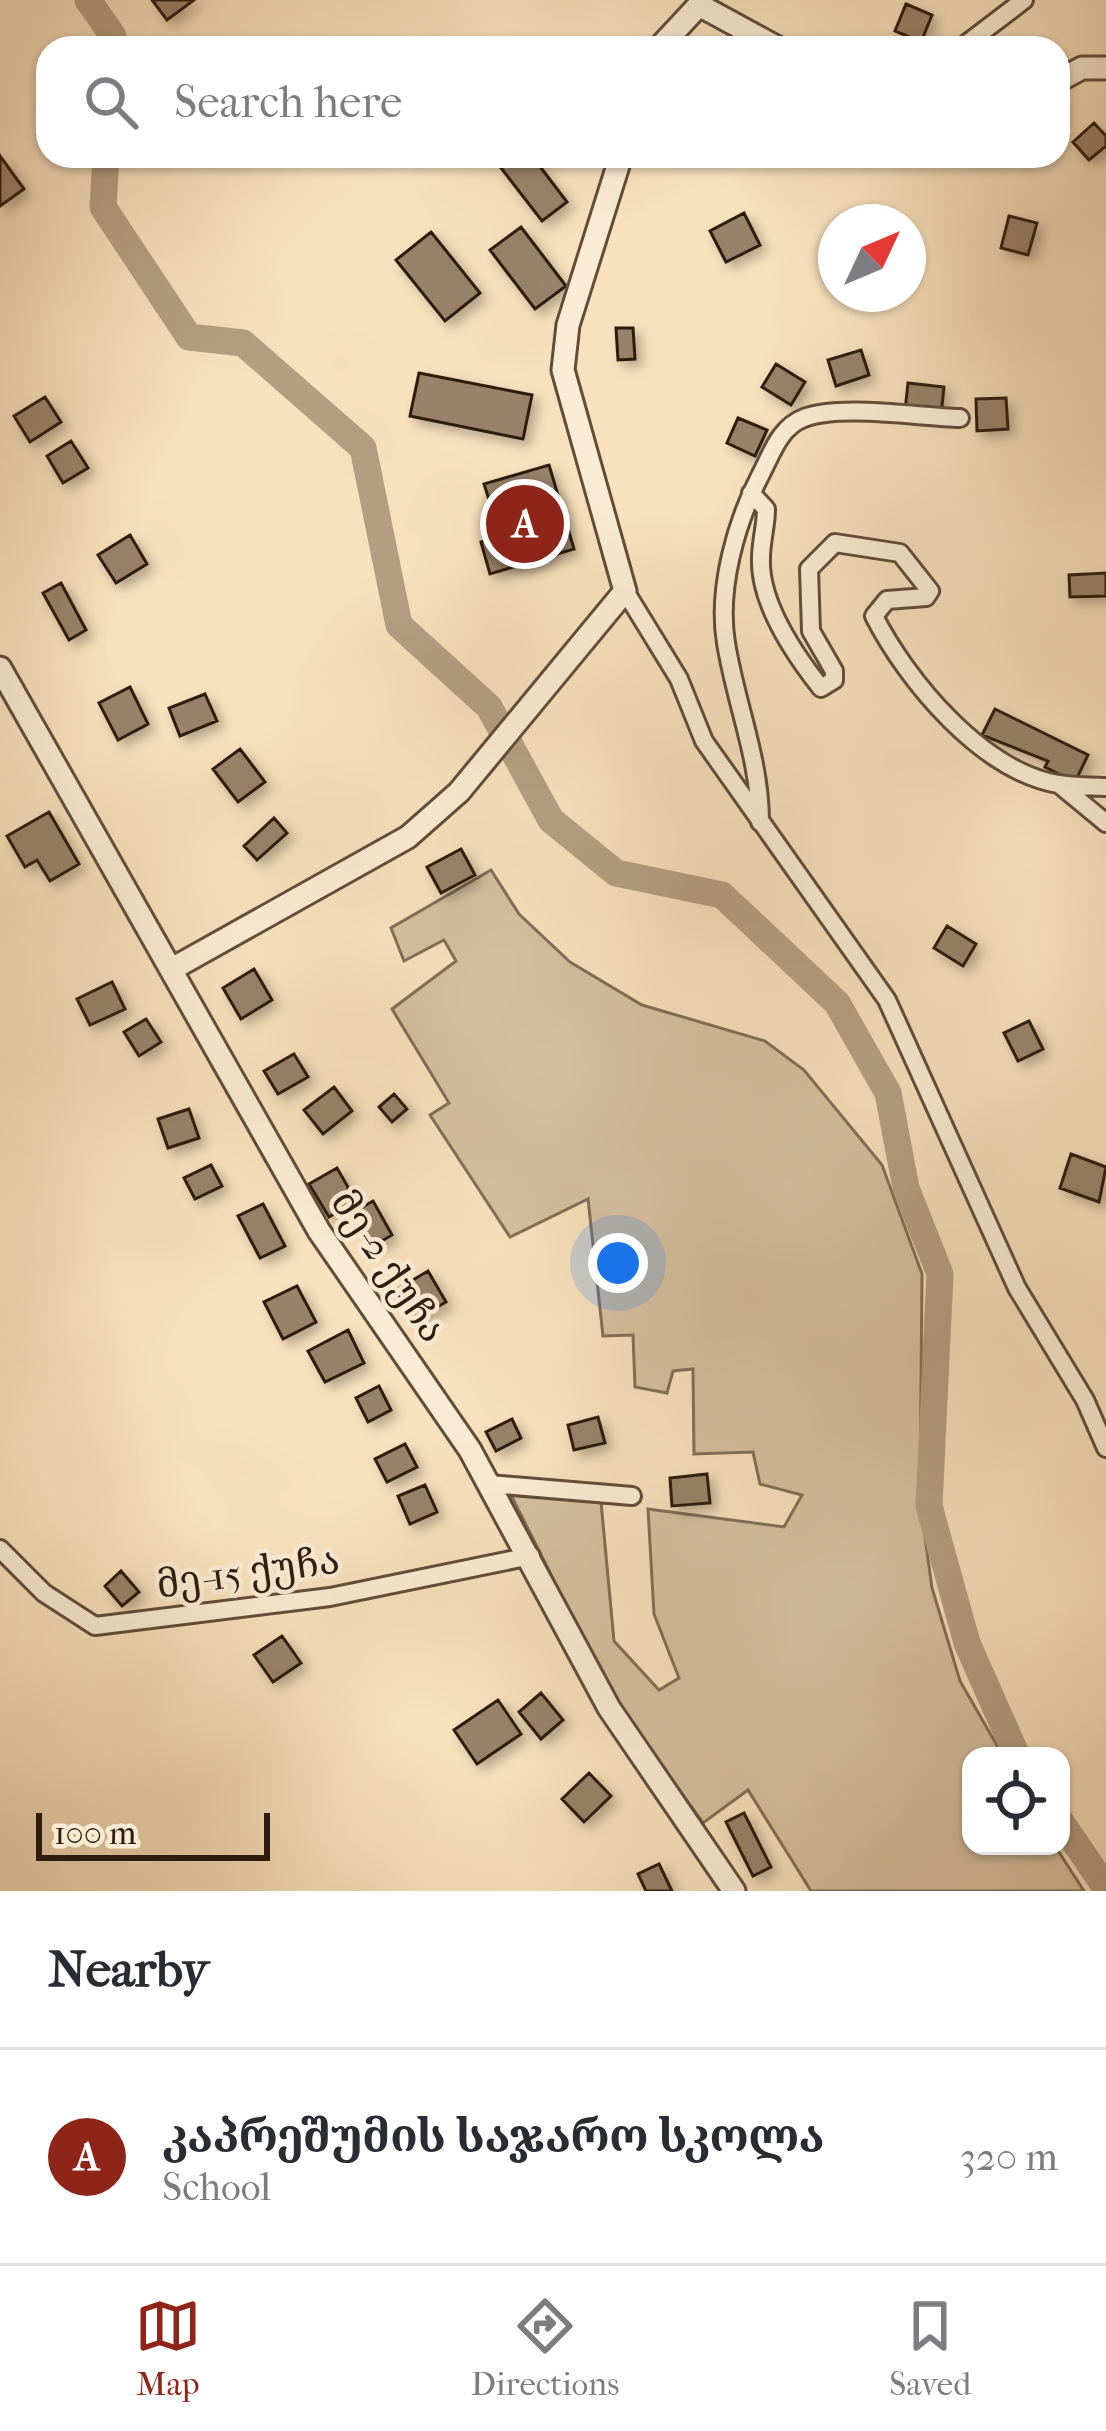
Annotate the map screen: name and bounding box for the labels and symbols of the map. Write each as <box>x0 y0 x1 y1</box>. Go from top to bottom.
north arrow <box>818 204 926 312</box>
pin: A <box>486 479 564 569</box>
street label: მე-2 ქუჩა <box>321 1181 457 1351</box>
your location <box>588 1233 648 1293</box>
street label: მე-15 ქუჩა <box>154 1536 342 1608</box>
scale bar <box>36 1807 270 1860</box>

